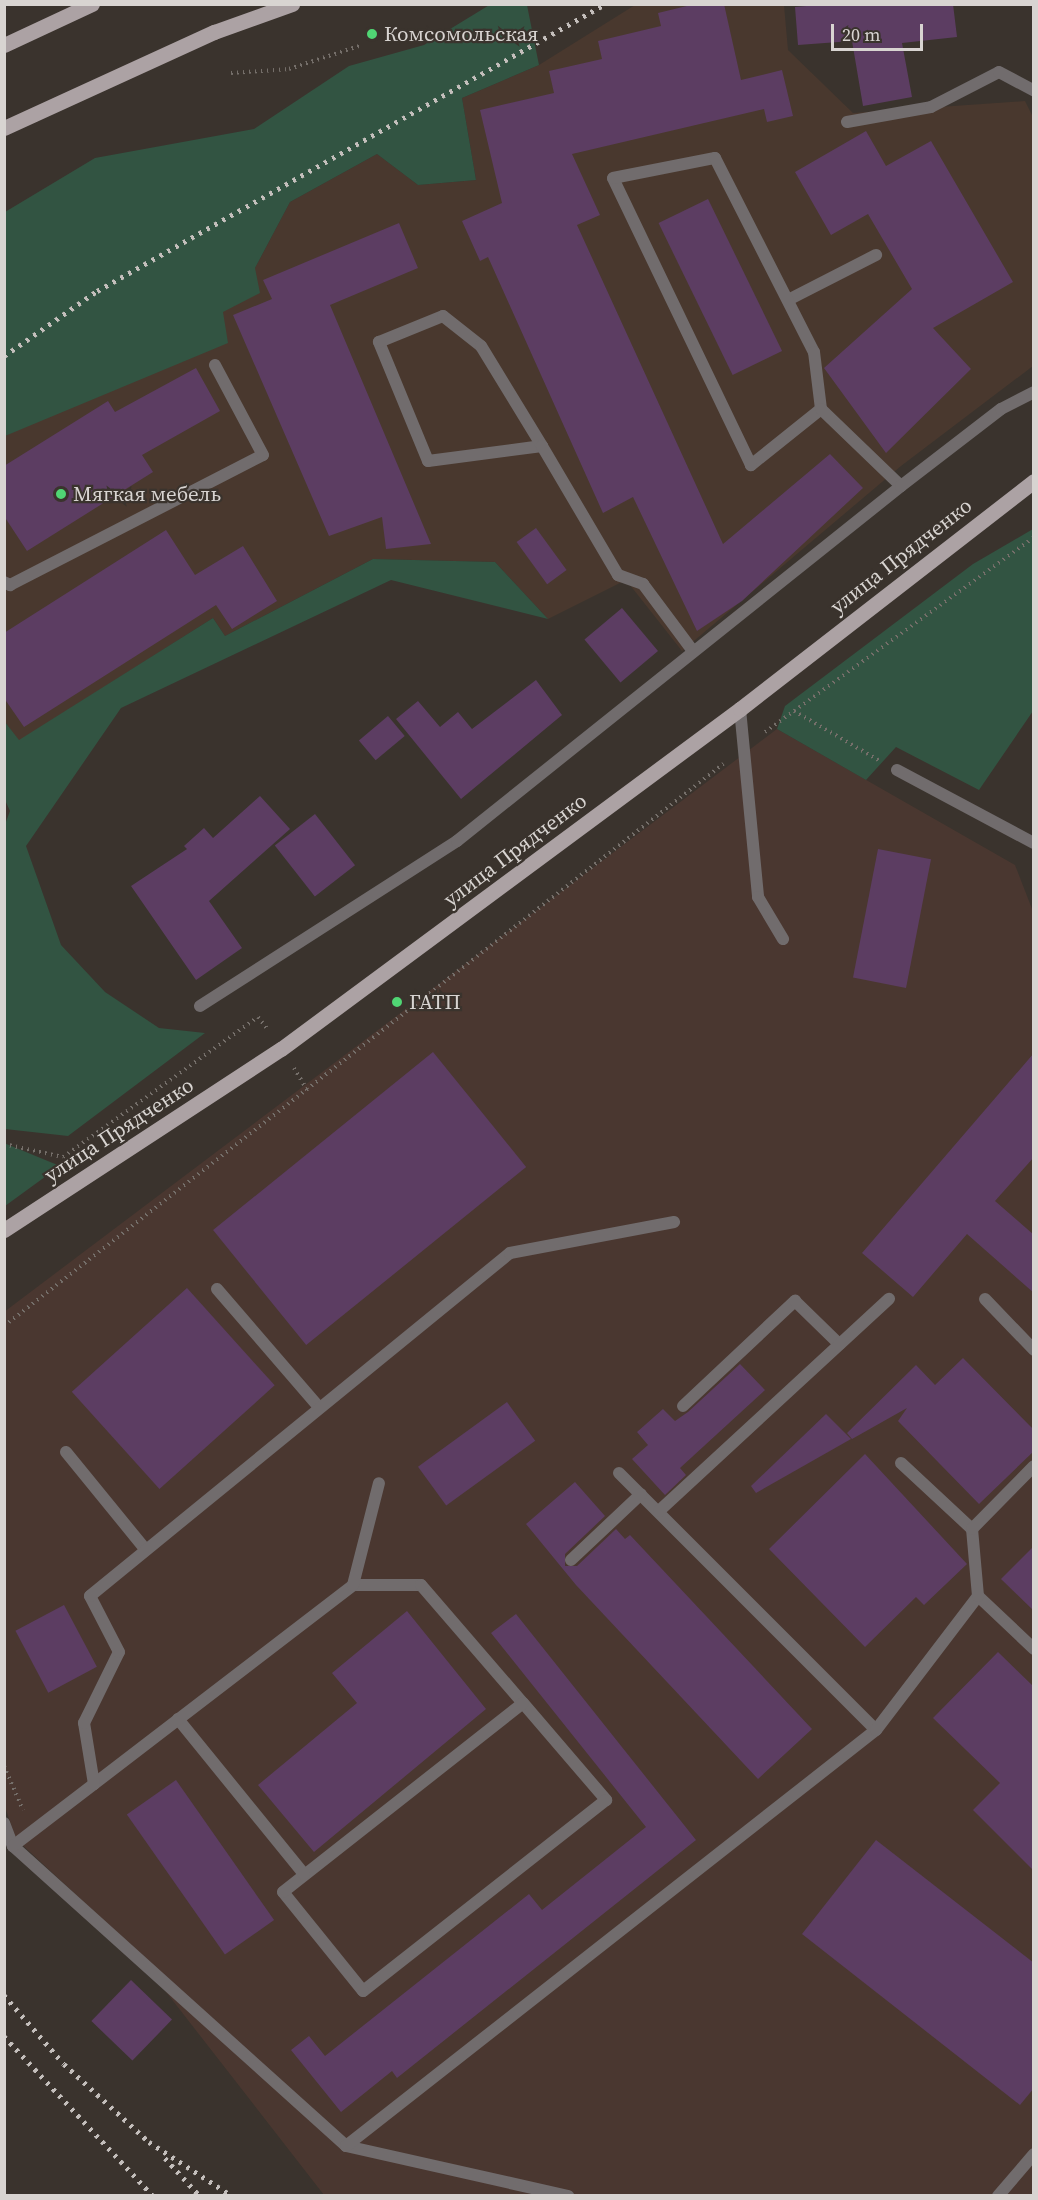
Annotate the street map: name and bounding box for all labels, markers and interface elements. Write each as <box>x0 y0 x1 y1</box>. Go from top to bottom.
scale bar <box>834 12 926 50</box>
place label: Комсомольская <box>384 21 538 47</box>
text: 20 m <box>842 22 880 47</box>
marker: Комсомольская <box>365 27 379 41</box>
place label: Мягкая мебель <box>73 481 221 507</box>
marker: Мягкая мебель <box>54 487 68 501</box>
street label: улица Прядченко <box>825 493 977 619</box>
street label: улица Прядченко <box>438 788 592 912</box>
place label: ГАТП <box>409 989 461 1015</box>
marker: ГАТП <box>390 995 404 1009</box>
street label: улица Прядченко <box>40 1072 198 1188</box>

